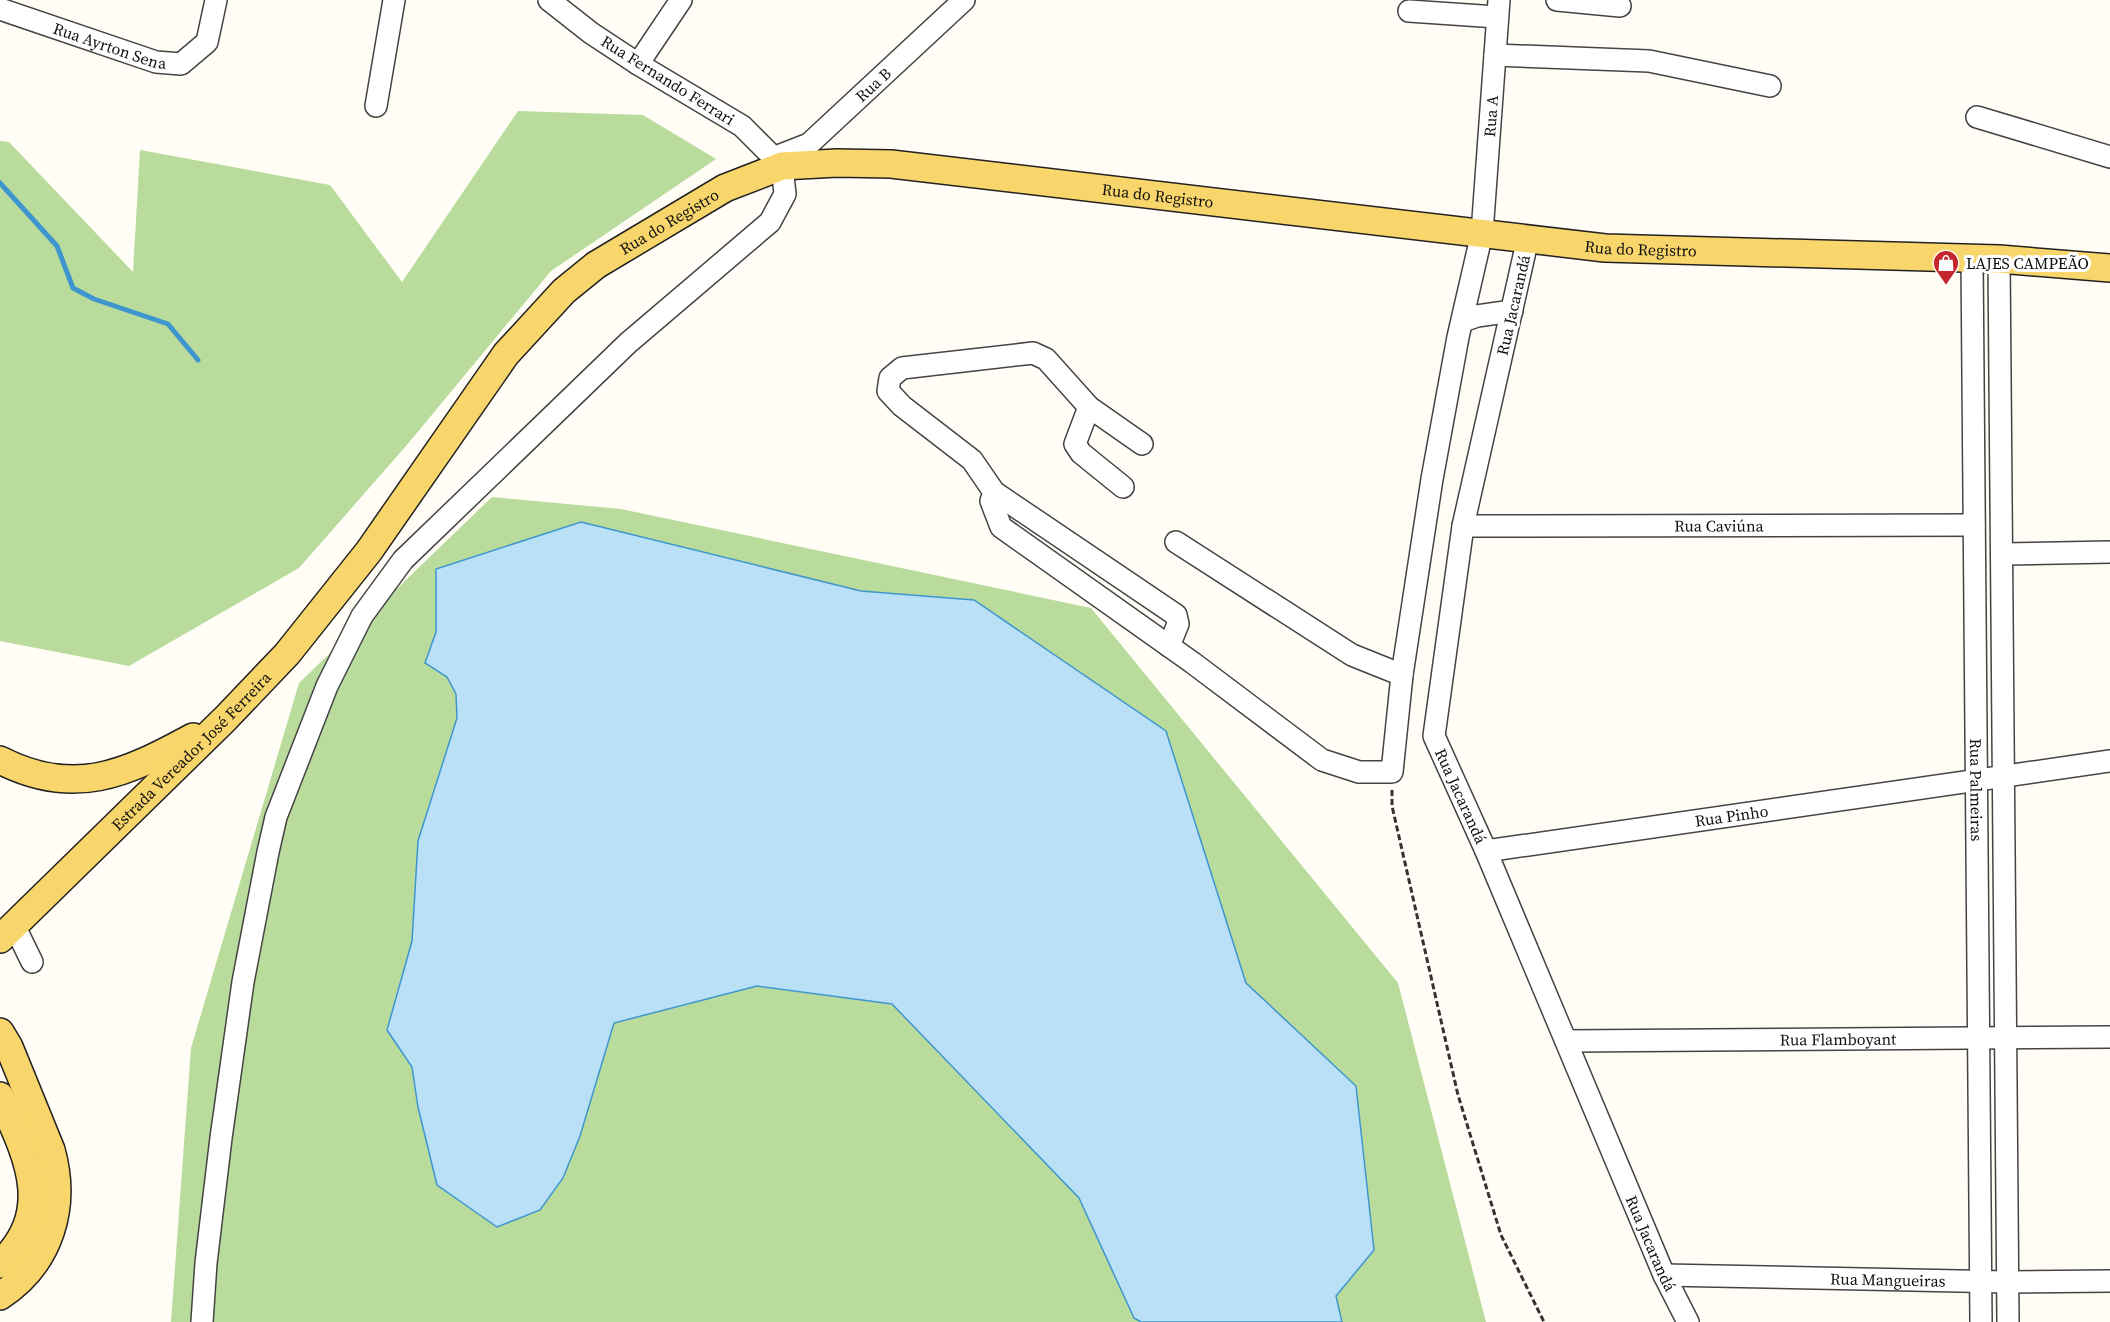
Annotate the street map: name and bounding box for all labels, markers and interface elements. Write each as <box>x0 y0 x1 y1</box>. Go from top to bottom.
street label: Rua Ayrton Sena <box>50 17 168 74</box>
street label: Rua Fernando Ferrari <box>597 30 739 130</box>
street label: Rua B <box>850 62 896 107</box>
street label: Rua A <box>1478 94 1503 138</box>
street label: Rua do Registro <box>1101 178 1215 213</box>
street label: Rua do Registro <box>615 183 723 260</box>
street label: Rua do Registro <box>1583 235 1697 262</box>
shop icon: LAJES CAMPEÃO <box>1931 248 1961 286</box>
street label: Rua Jacarandá <box>1491 252 1535 357</box>
place label: LAJES CAMPEÃO <box>1966 252 2089 274</box>
street label: Rua Caviúna <box>1674 514 1765 537</box>
street label: Estrada Vereador José Ferreira <box>106 666 276 835</box>
street label: Rua Palmeiras <box>1965 738 1988 842</box>
street label: Rua Jacarandá <box>1430 745 1493 848</box>
street label: Rua Pinho <box>1693 799 1770 832</box>
street label: Rua Flamboyant <box>1780 1028 1897 1050</box>
street label: Rua Jacarandá <box>1621 1192 1682 1296</box>
street label: Rua Mangueiras <box>1830 1267 1946 1292</box>

